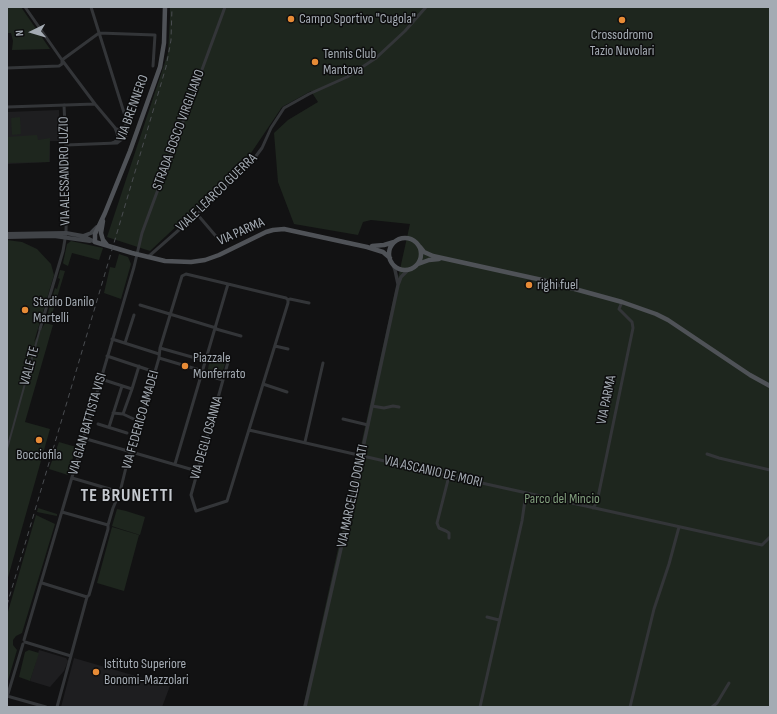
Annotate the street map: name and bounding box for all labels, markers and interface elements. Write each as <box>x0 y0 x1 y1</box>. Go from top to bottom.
place label: Campo Sportivo "Cugola" <box>299 11 416 27</box>
north arrow <box>12 12 52 52</box>
marker: Campo Sportivo "Cugola" <box>286 14 296 24</box>
marker: Crossodromo Tazio Nuvolari <box>617 15 627 25</box>
place label: Crossodromo Tazio Nuvolari <box>590 27 654 60</box>
text: N <box>13 30 26 37</box>
place label: Tennis Club Mantova <box>323 46 376 78</box>
marker: Tennis Club Mantova <box>310 57 320 67</box>
street label: STRADA BOSCO VIRGILIANO <box>149 67 209 193</box>
street label: VIA BRENNERO <box>113 73 153 143</box>
street label: VIA ALESSANDRO LUZIO <box>56 116 74 226</box>
street label: VIALE LEARCO GUERRA <box>173 150 261 236</box>
street label: VIA PARMA <box>215 214 267 250</box>
place label: righi fuel <box>537 277 578 293</box>
marker: righi fuel <box>524 280 534 290</box>
place label: Stadio Danilo Martelli <box>33 294 94 326</box>
marker: Stadio Danilo Martelli <box>20 305 30 315</box>
street label: VIALE TE <box>17 345 43 387</box>
place label: Piazzale Monferrato <box>193 350 246 382</box>
marker: Piazzale Monferrato <box>180 361 190 371</box>
street label: VIA FEDERICO AMADEI <box>119 369 163 471</box>
street label: VIA GIAN BATTISTA VISI <box>65 371 111 477</box>
street label: VIA PARMA <box>594 374 620 426</box>
street label: VIA DEGLI OSANNA <box>187 394 227 482</box>
marker: Bocciofila <box>34 435 44 445</box>
street label: VIA MARCELLO DONATI <box>334 443 372 549</box>
place label: Bocciofila <box>16 447 62 463</box>
street label: VIA ASCANIO DE MORI <box>382 453 484 491</box>
district label: TE BRUNETTI <box>80 485 174 507</box>
park label: Parco del Mincio <box>524 491 600 507</box>
place label: Istituto Superiore Bonomi-Mazzolari <box>104 656 189 688</box>
marker: Istituto Superiore Bonomi-Mazzolari <box>91 667 101 677</box>

